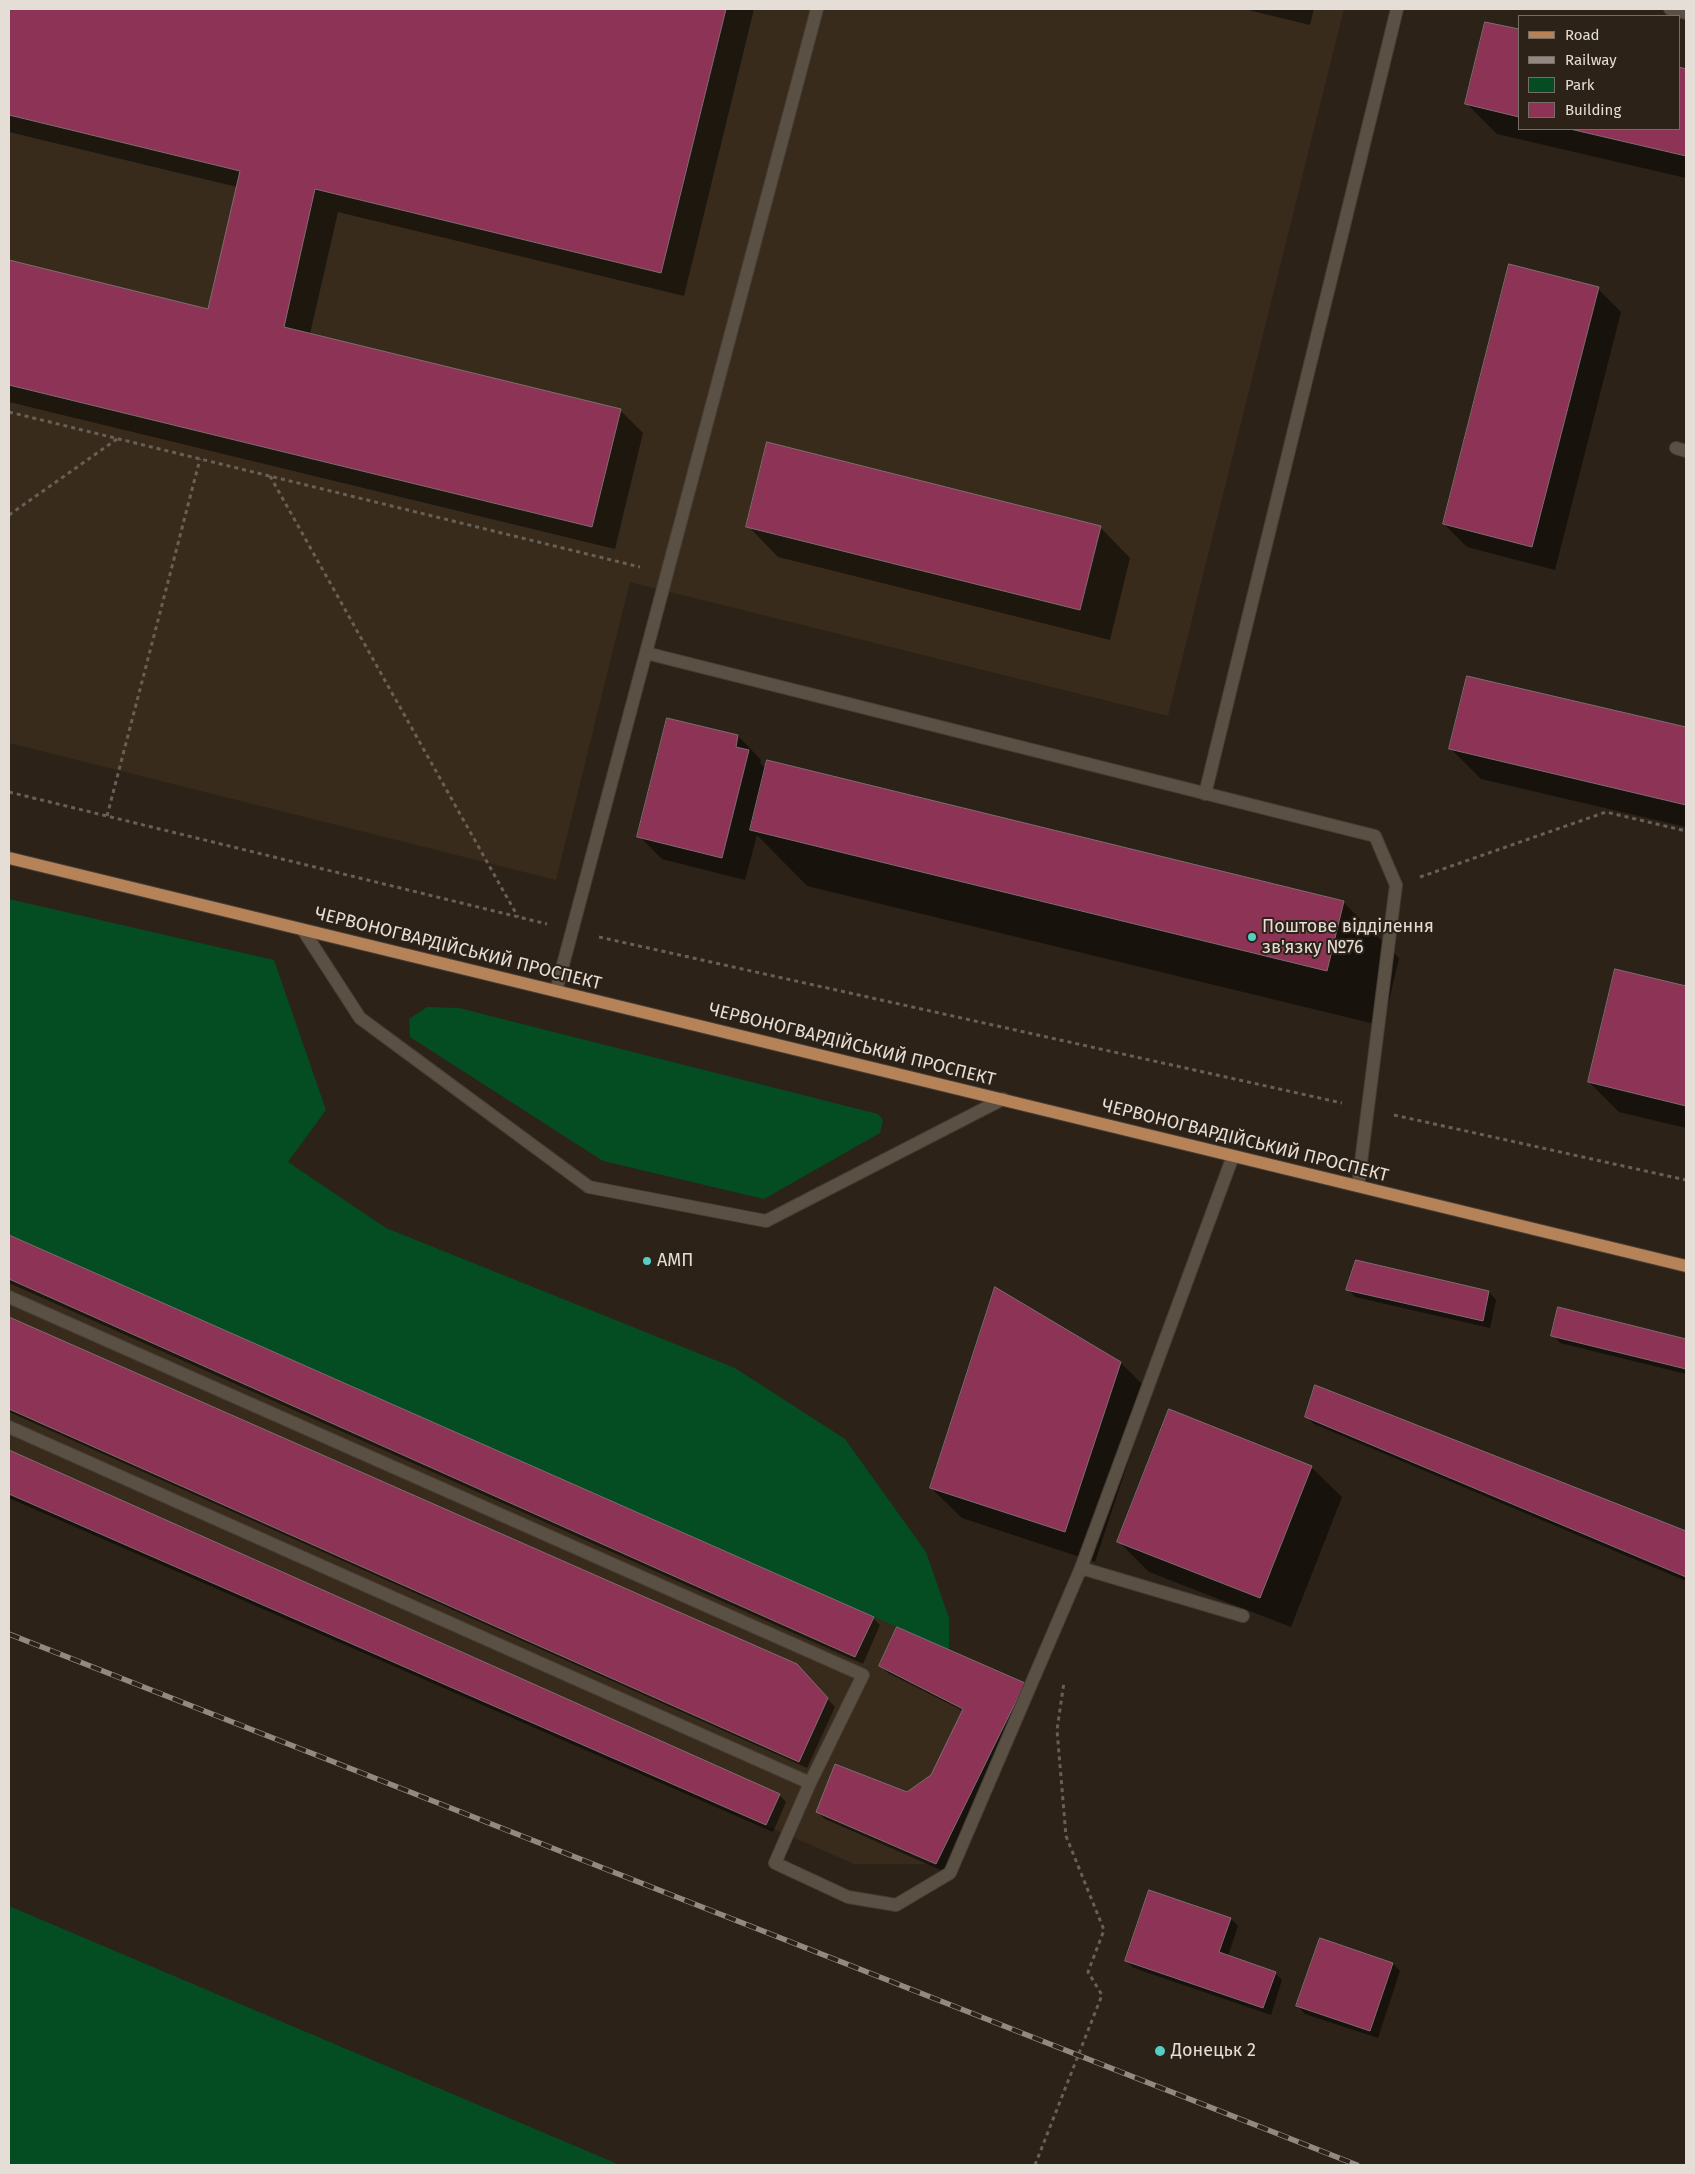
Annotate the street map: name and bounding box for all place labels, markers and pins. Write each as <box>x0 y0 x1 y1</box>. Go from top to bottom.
place label: Поштове відділення зв'язку №76 <box>1262 916 1434 959</box>
marker: Поштове відділення зв'язку №76 <box>1246 931 1258 943</box>
place label: АМП <box>657 1250 693 1272</box>
marker: АМП <box>641 1255 653 1267</box>
place label: Донецьк 2 <box>1171 2040 1256 2062</box>
marker: Донецьк 2 <box>1153 2044 1167 2058</box>

